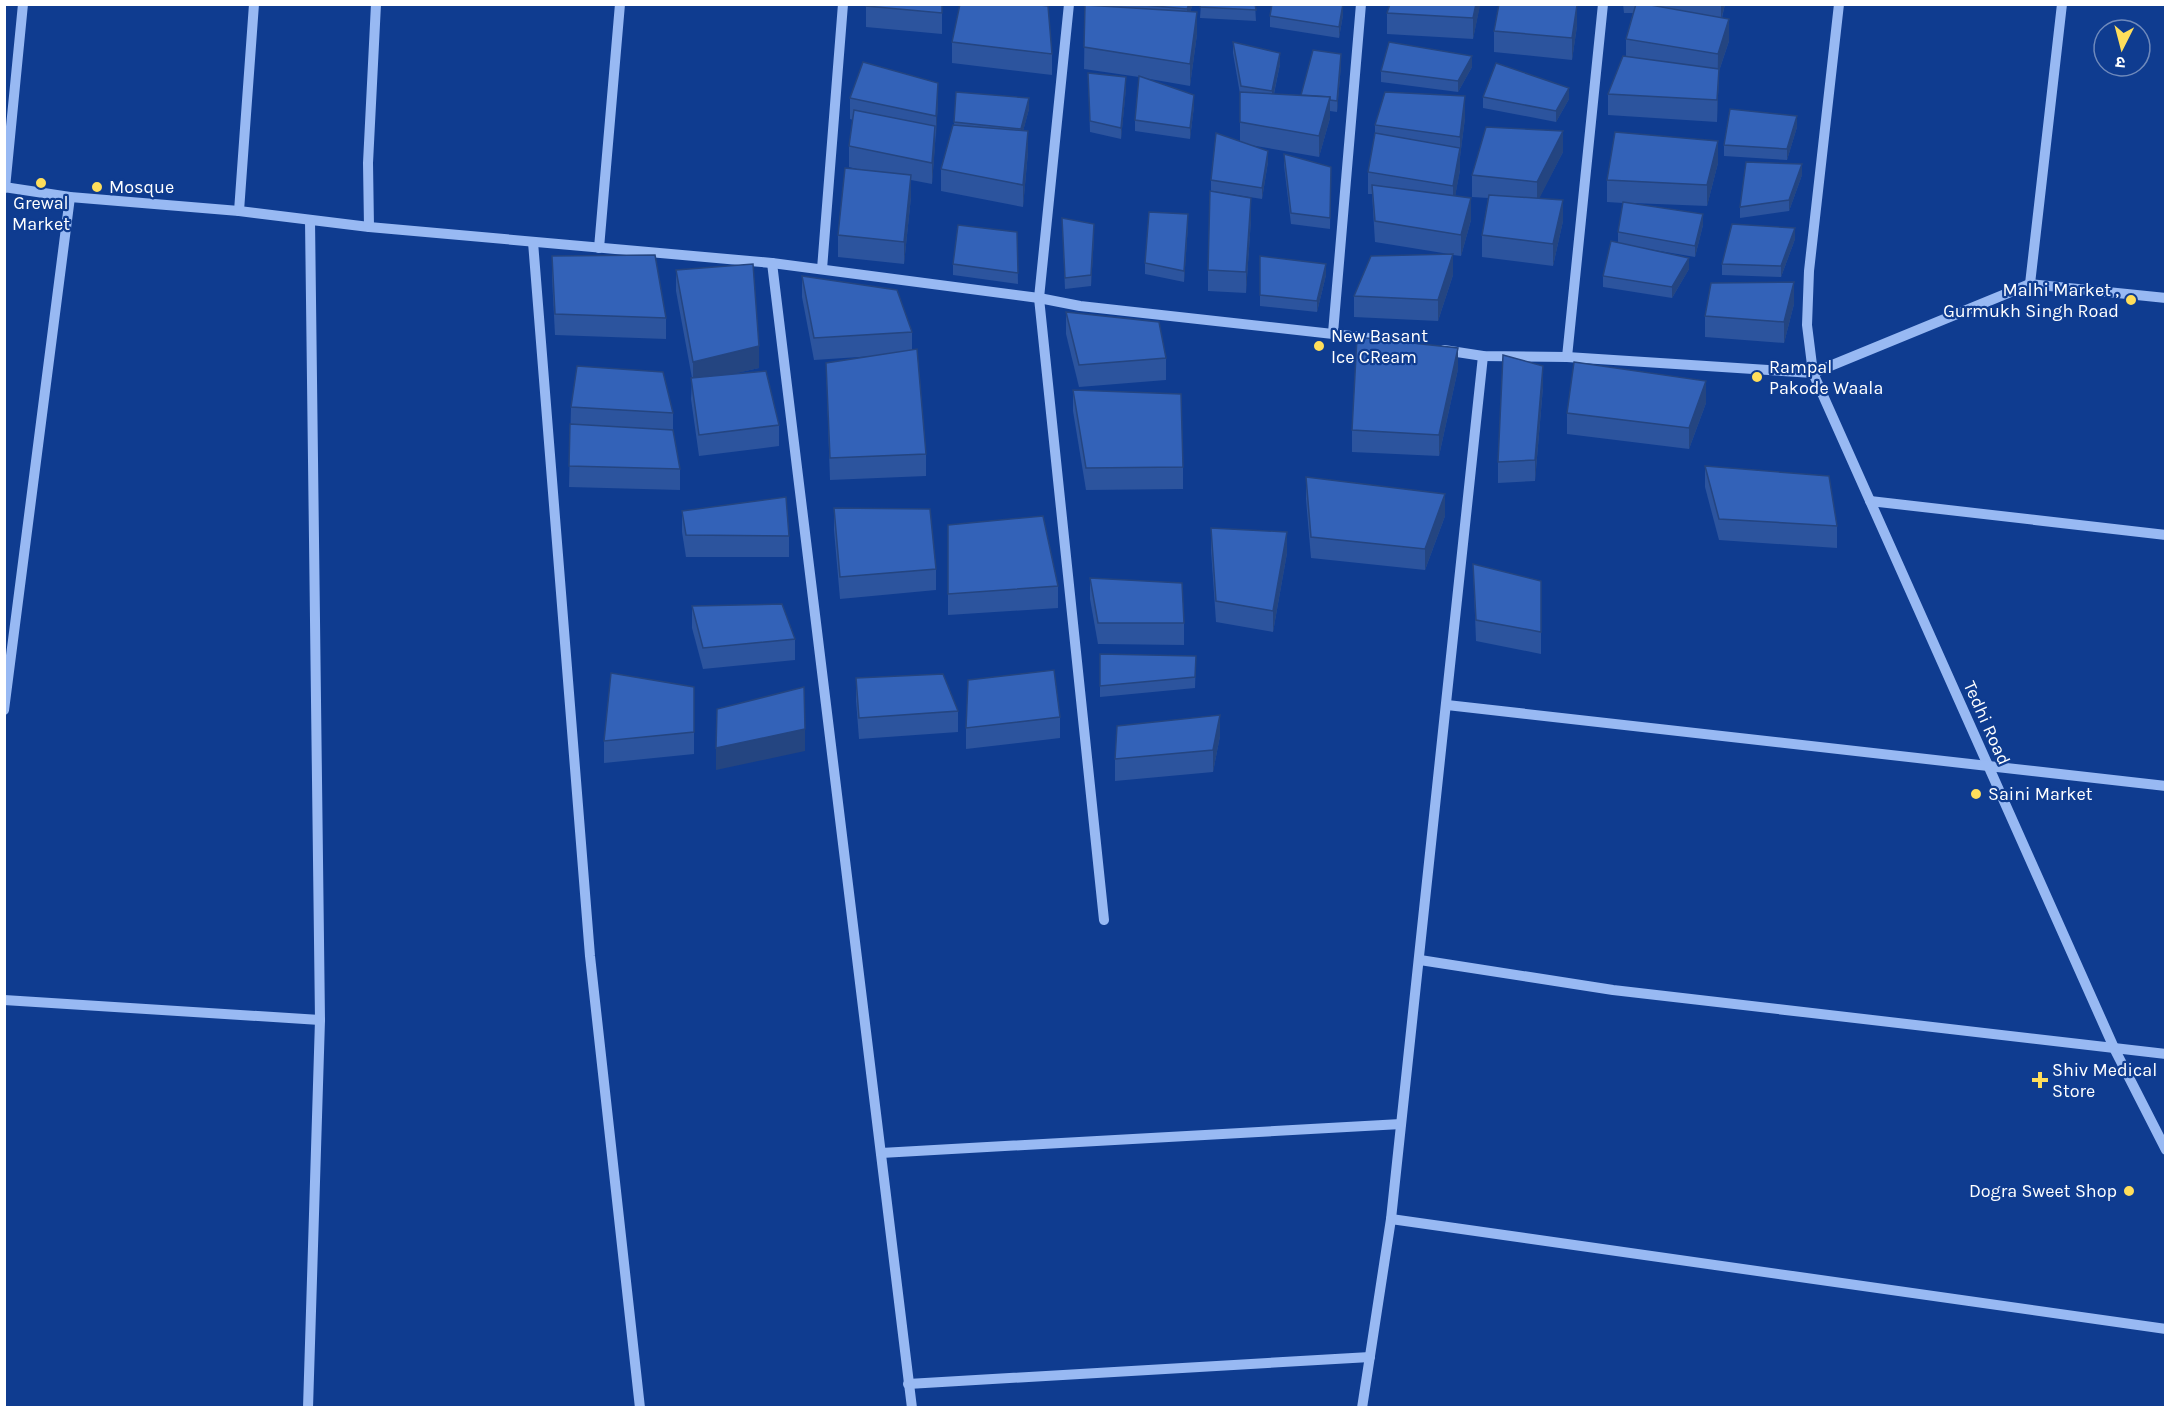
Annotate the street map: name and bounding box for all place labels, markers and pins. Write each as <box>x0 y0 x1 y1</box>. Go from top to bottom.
marker: Grewal Market <box>34 176 48 190</box>
place label: Mosque <box>109 176 174 198</box>
marker: Mosque <box>90 180 104 194</box>
place label: Grewal Market <box>12 192 70 235</box>
place label: Malhi Market , Gurmukh Singh Road <box>1943 279 2119 322</box>
marker: Malhi Market , Gurmukh Singh Road <box>2124 293 2138 307</box>
place label: New Basant Ice CReam <box>1331 325 1428 368</box>
marker: New Basant Ice CReam <box>1312 339 1326 353</box>
place label: Rampal Pakode Waala <box>1769 356 1883 399</box>
marker: Rampal Pakode Waala <box>1750 370 1764 384</box>
place label: Saini Market <box>1988 783 2093 805</box>
marker: Saini Market <box>1969 787 1983 801</box>
place label: Shiv Medical Store <box>2052 1059 2157 1102</box>
marker: Shiv Medical Store <box>2033 1073 2047 1087</box>
place label: Dogra Sweet Shop <box>1969 1180 2117 1202</box>
marker: Dogra Sweet Shop <box>2122 1184 2136 1198</box>

